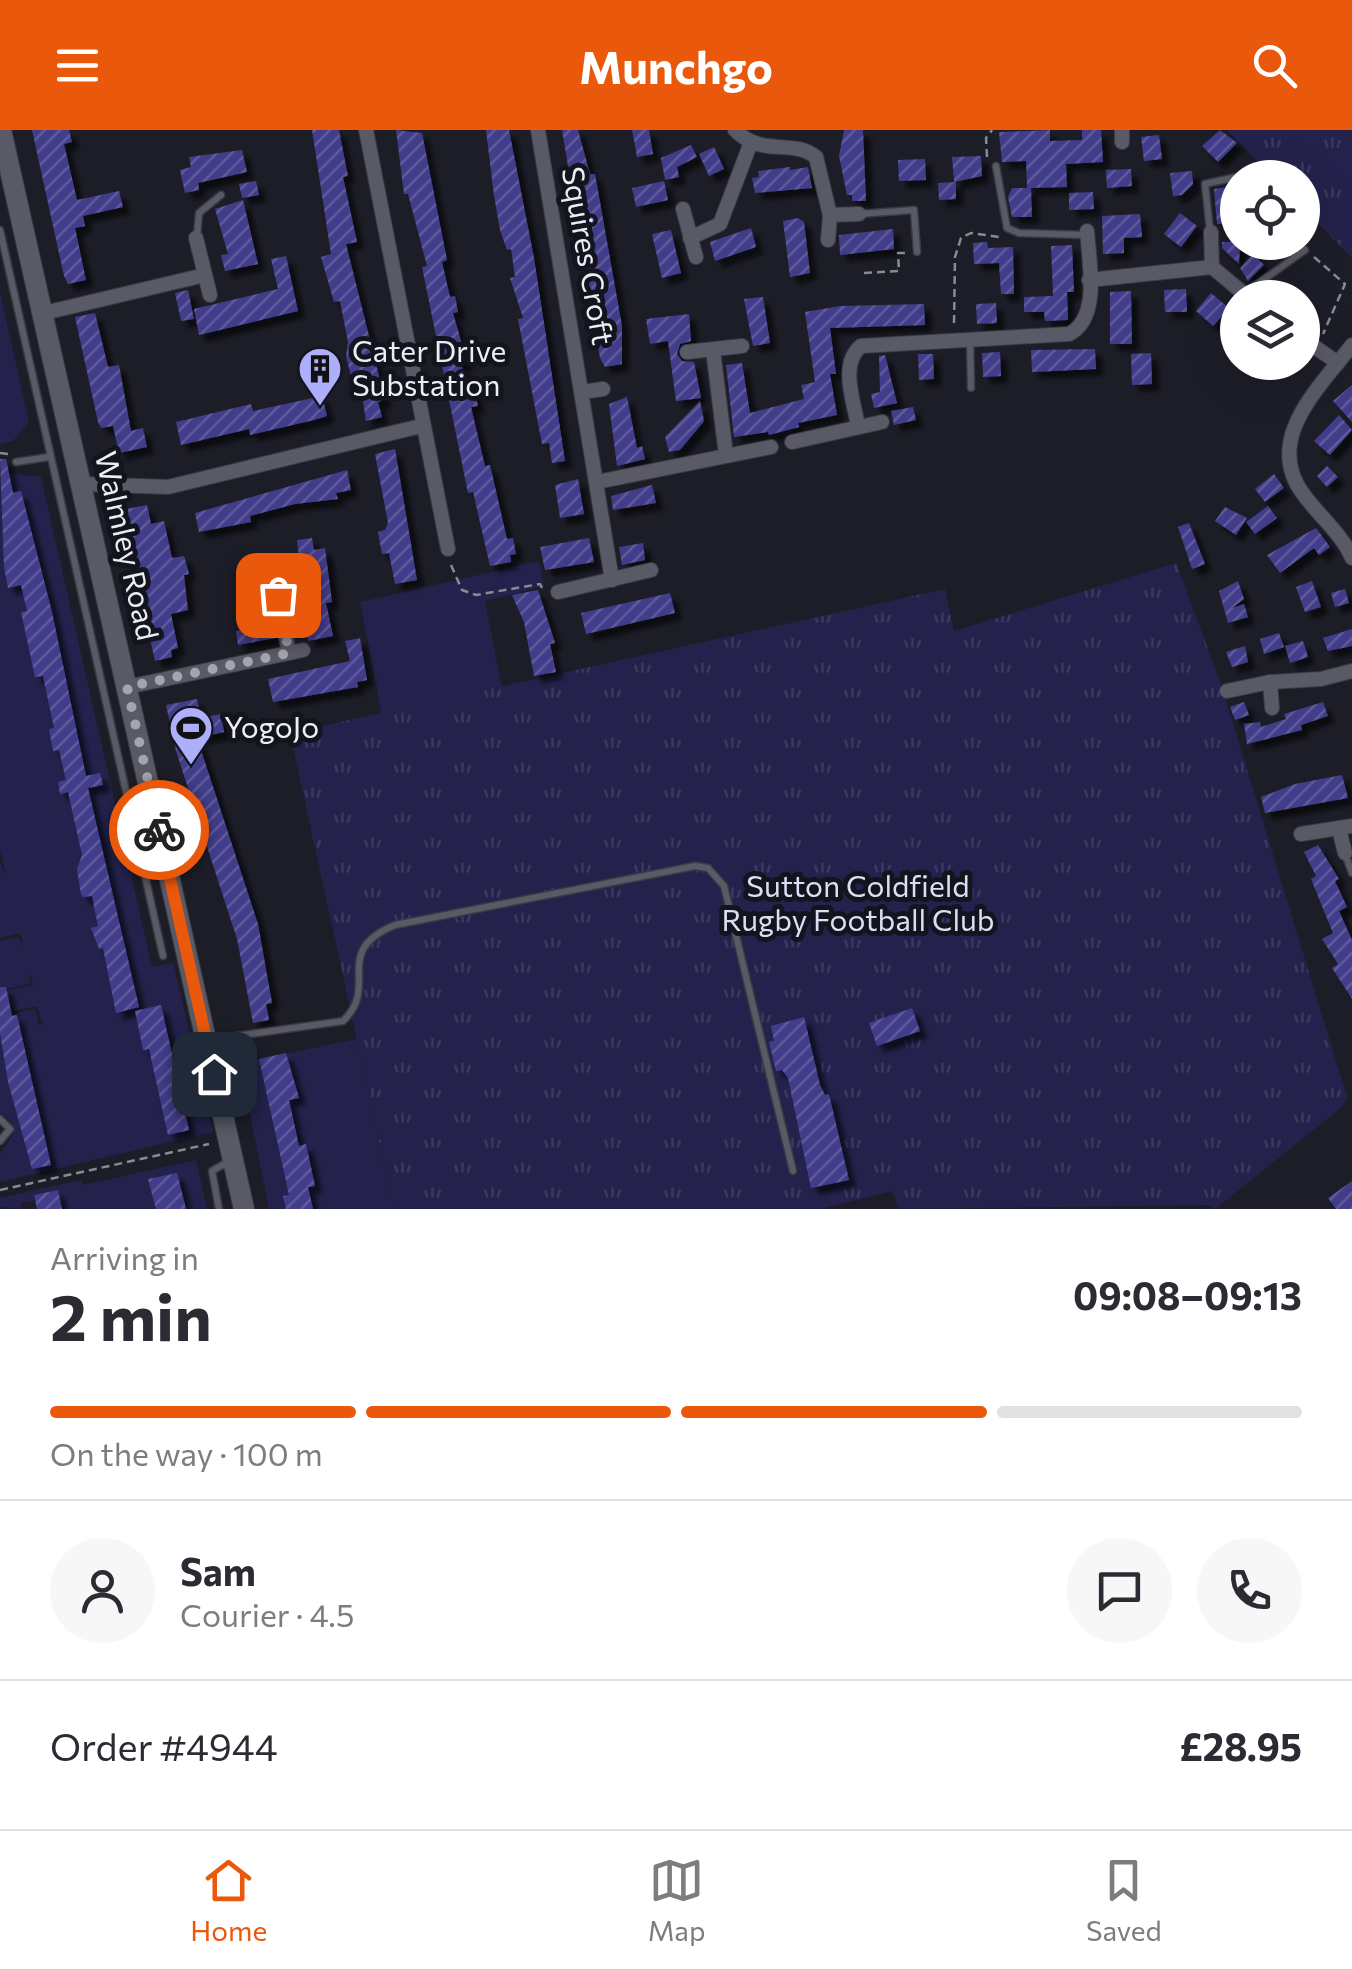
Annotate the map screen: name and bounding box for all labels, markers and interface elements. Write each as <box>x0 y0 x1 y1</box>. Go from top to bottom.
icon: menu <box>50 38 105 93</box>
text: Munchgo <box>579 38 773 93</box>
icon: search <box>1247 38 1302 93</box>
map controls <box>1220 160 1320 380</box>
button: locate <box>1220 160 1320 260</box>
street label: Squires Croft <box>556 164 623 347</box>
button: layers <box>1220 280 1320 380</box>
place label: Cater Drive Substation <box>352 331 506 402</box>
building icon: Cater Drive Substation <box>297 346 343 407</box>
street label: Walmley Road <box>89 447 168 644</box>
pin <box>236 553 321 638</box>
icon: bag <box>251 568 306 623</box>
sports icon: YogoJo <box>168 705 214 766</box>
place label: YogoJo <box>224 707 319 744</box>
courier <box>109 780 209 880</box>
icon: bike <box>132 803 187 858</box>
park label: Sutton Coldfield Rugby Football Club <box>721 866 995 937</box>
pin <box>172 1032 257 1117</box>
icon: home <box>187 1047 242 1102</box>
text: Arriving in <box>50 1237 199 1277</box>
text: 09:08–09:13 <box>1073 1271 1302 1318</box>
text: 2 min <box>50 1275 212 1354</box>
text: On the way · 100 m <box>50 1433 323 1473</box>
button: person <box>50 1538 155 1643</box>
button: chat <box>1067 1538 1172 1643</box>
button: phone <box>1197 1538 1302 1643</box>
text: Sam <box>180 1547 256 1594</box>
text: Courier · 4.5 <box>180 1594 354 1634</box>
text: Order #4944 <box>50 1722 277 1769</box>
text: £28.95 <box>1179 1722 1302 1769</box>
tab: Home <box>190 1853 267 1947</box>
tab: Map <box>648 1853 706 1947</box>
tab: Saved <box>1086 1853 1162 1947</box>

